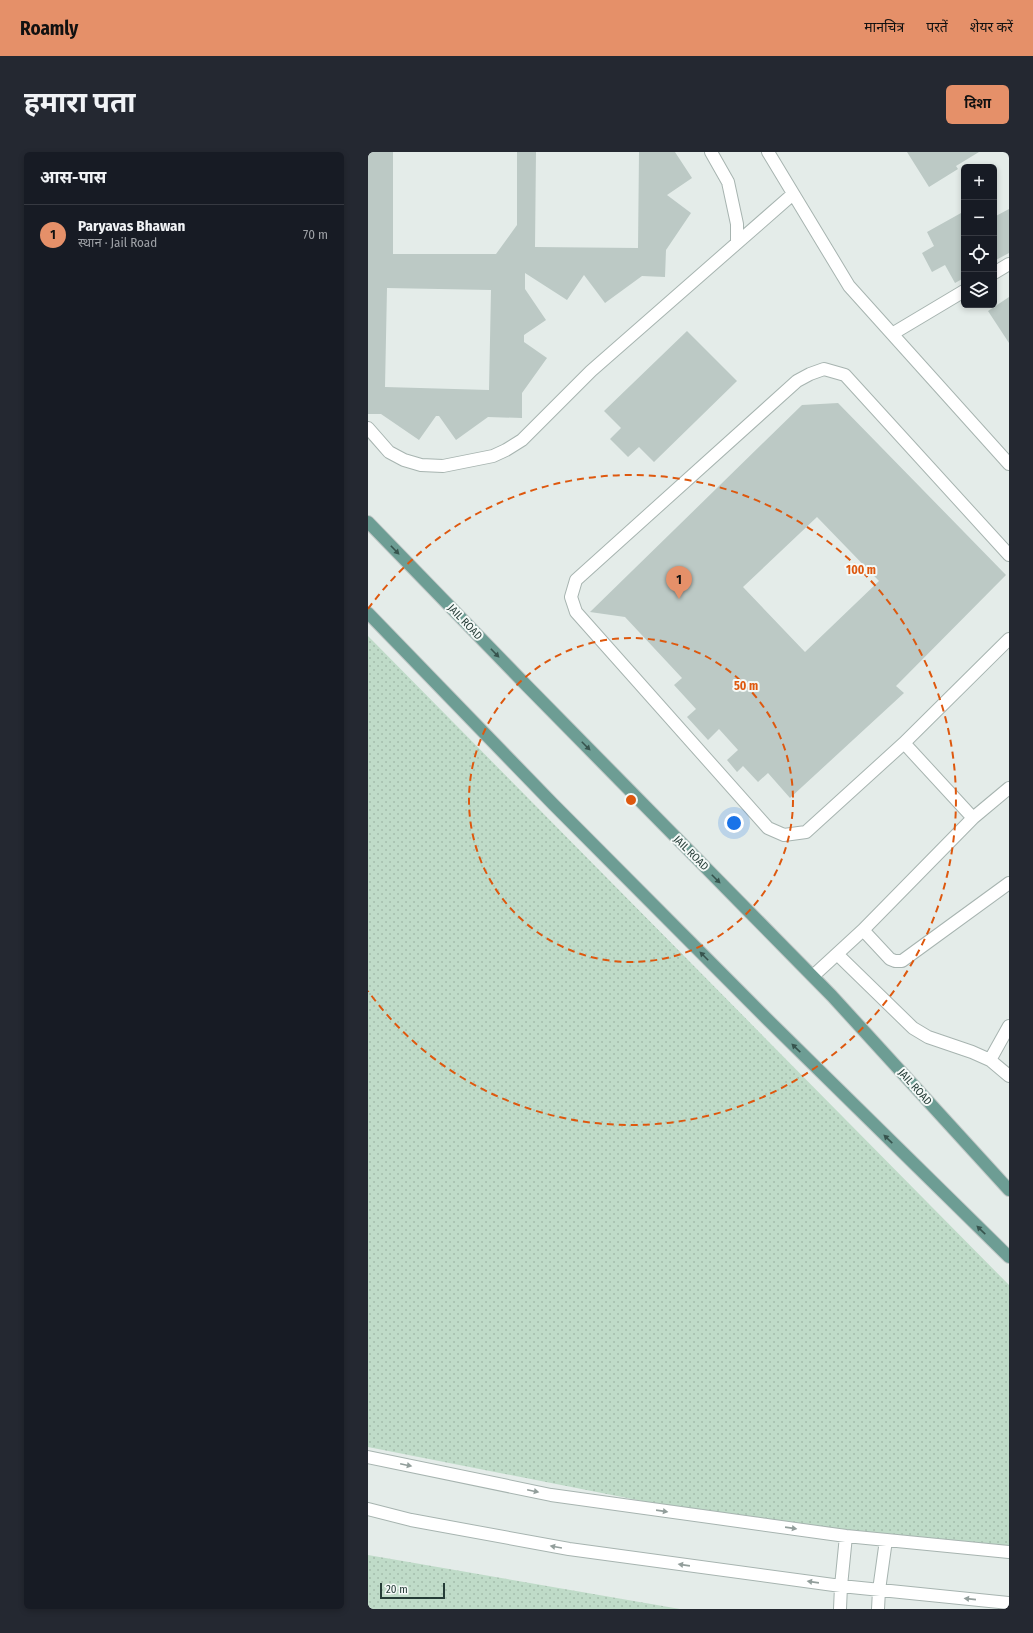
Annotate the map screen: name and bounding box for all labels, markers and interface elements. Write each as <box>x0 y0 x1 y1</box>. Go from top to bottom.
text: Roamly <box>20 17 78 40</box>
text: मानचित्र <box>864 19 904 36</box>
text: परतें <box>926 19 948 36</box>
text: शेयर करें <box>970 19 1013 36</box>
button: दिशा <box>946 85 1009 124</box>
text: हमारा पता <box>24 86 136 119</box>
map controls <box>961 164 997 308</box>
button: + <box>961 164 997 200</box>
text: आस-पास <box>40 167 106 188</box>
button: − <box>961 200 997 236</box>
text: Paryavas Bhawan <box>78 217 185 235</box>
text: 1 <box>50 227 56 242</box>
text: 70 m <box>303 227 328 242</box>
text: स्थान · Jail Road <box>78 235 157 250</box>
button: locate <box>961 236 997 272</box>
button: layers <box>961 272 997 308</box>
one-way arrow <box>390 545 400 555</box>
text: 100 m <box>846 563 876 577</box>
pin: 1 <box>666 566 692 599</box>
street label: JAIL ROAD <box>445 602 485 642</box>
one-way arrow <box>490 648 500 658</box>
text: 50 m <box>734 679 758 693</box>
one-way arrow <box>581 741 591 751</box>
centre of rings <box>624 793 638 807</box>
your location <box>724 813 744 833</box>
street label: JAIL ROAD <box>671 833 711 873</box>
one-way arrow <box>711 874 721 884</box>
one-way arrow <box>699 951 709 961</box>
one-way arrow <box>791 1043 801 1052</box>
street label: JAIL ROAD <box>895 1066 935 1108</box>
one-way arrow <box>883 1134 893 1144</box>
one-way arrow <box>976 1225 986 1235</box>
one-way arrow <box>400 1463 412 1469</box>
one-way arrow <box>527 1489 540 1495</box>
one-way arrow <box>656 1508 668 1514</box>
one-way arrow <box>785 1525 797 1531</box>
one-way arrow <box>549 1544 562 1550</box>
one-way arrow <box>678 1562 690 1568</box>
one-way arrow <box>807 1579 819 1585</box>
scale bar <box>380 1581 445 1600</box>
text: 20 m <box>386 1583 408 1596</box>
one-way arrow <box>964 1596 976 1603</box>

